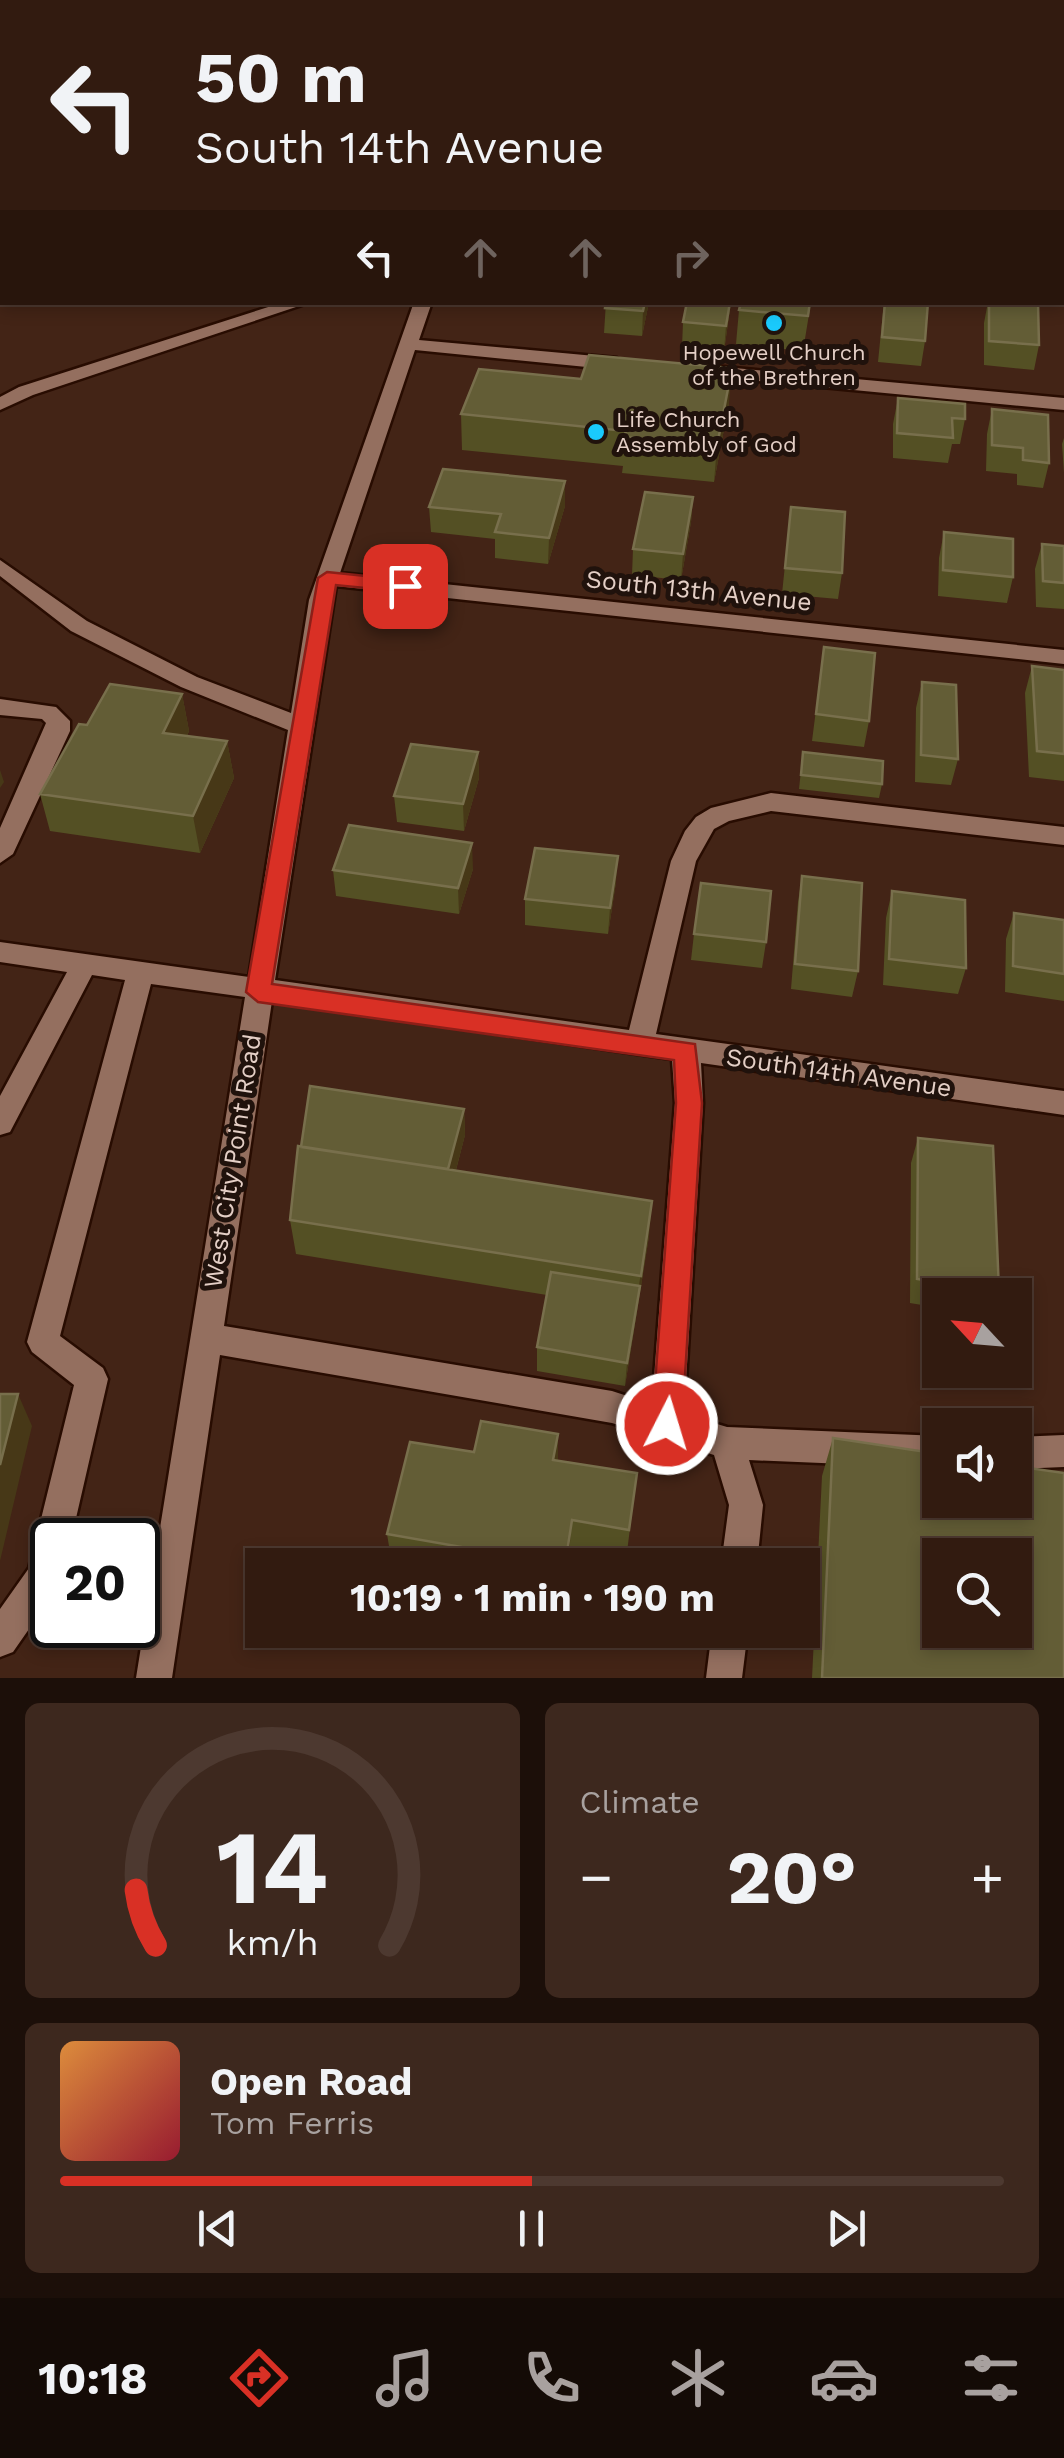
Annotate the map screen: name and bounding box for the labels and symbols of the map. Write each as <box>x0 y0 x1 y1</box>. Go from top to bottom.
marker: Hopewell Church of the Brethren <box>763 312 785 334</box>
place label: Hopewell Church of the Brethren <box>682 340 866 390</box>
place label: Life Church Assembly of God <box>616 407 797 457</box>
marker: Life Church Assembly of God <box>585 421 607 443</box>
pin <box>363 544 448 629</box>
street label: South 13th Avenue <box>585 564 813 617</box>
street label: West City Point Road <box>198 1032 267 1290</box>
street label: South 14th Avenue <box>724 1042 954 1103</box>
north arrow <box>922 1278 1032 1388</box>
position arrow <box>615 1372 719 1476</box>
speed limit sign: 20 <box>30 1518 160 1648</box>

